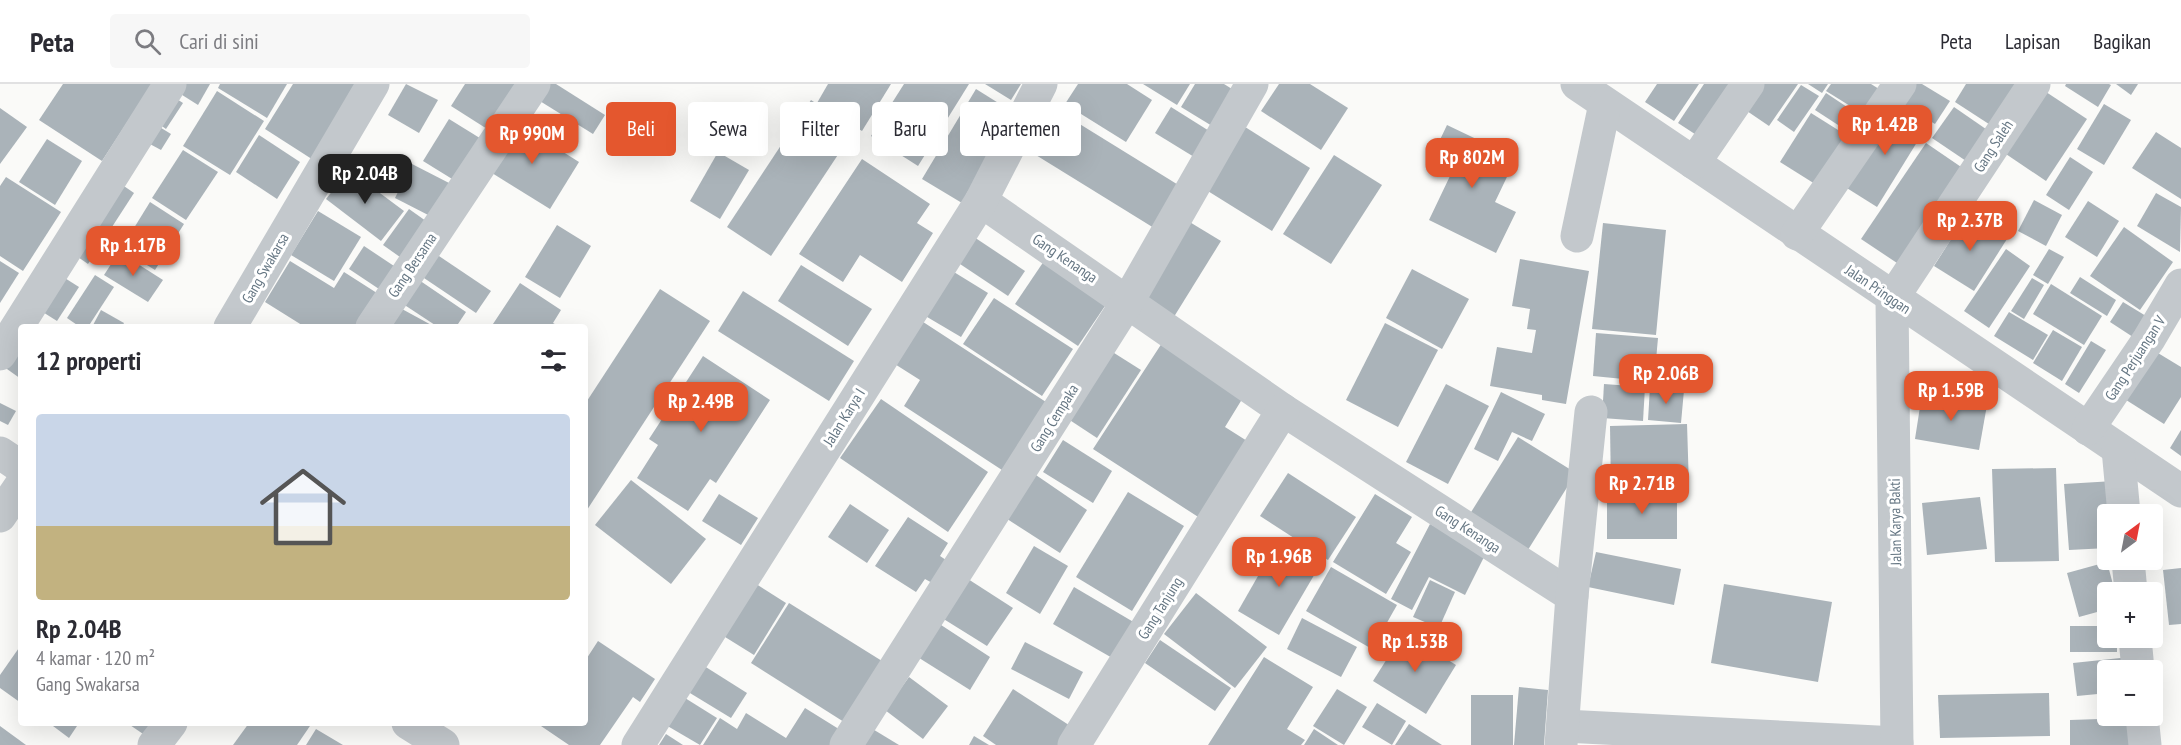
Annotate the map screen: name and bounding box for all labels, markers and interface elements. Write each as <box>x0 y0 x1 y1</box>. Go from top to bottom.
search box <box>110 14 530 68</box>
text: Peta <box>30 23 74 60</box>
icon: search <box>131 25 164 58</box>
text: Cari di sini <box>179 27 259 55</box>
text: Peta <box>1940 28 1972 55</box>
text: Lapisan <box>2005 28 2060 55</box>
text: Bagikan <box>2093 28 2151 55</box>
chip: Beli <box>606 102 676 156</box>
chip: Sewa <box>688 102 768 156</box>
chip: Filter <box>780 102 860 156</box>
chip: Baru <box>872 102 948 156</box>
chip: Apartemen <box>960 102 1081 156</box>
pin: Rp 1.42B <box>1823 105 1947 156</box>
text: Rp 1.42B <box>1852 111 1918 137</box>
pin: Rp 990M <box>477 114 587 165</box>
street label: Gang Saleh <box>1969 116 2017 176</box>
text: Rp 990M <box>499 120 565 146</box>
pin: Rp 802M <box>1417 138 1527 189</box>
text: Rp 802M <box>1439 144 1505 170</box>
pin: Rp 2.04B <box>303 154 427 205</box>
text: Rp 2.04B <box>332 160 398 186</box>
pin: Rp 2.37B <box>1908 201 2032 252</box>
text: Rp 2.37B <box>1937 207 2003 233</box>
pin: Rp 1.17B <box>71 226 195 277</box>
street label: Gang Bersama <box>383 229 441 301</box>
street label: Gang Kenanga <box>1029 229 1101 287</box>
street label: Gang Swakarsa <box>237 230 293 306</box>
text: Rp 1.17B <box>100 232 166 258</box>
street label: Jalan Pringgan <box>1841 260 1914 318</box>
street label: Gang Perjuangan V <box>2101 312 2170 404</box>
text: 12 properti <box>36 344 141 377</box>
icon: filters <box>537 344 570 377</box>
pin: Rp 2.06B <box>1604 354 1728 405</box>
text: Rp 2.06B <box>1633 360 1699 386</box>
pin: Rp 1.59B <box>1889 371 2013 422</box>
text: Rp 1.59B <box>1918 377 1984 403</box>
street label: Gang Cempaka <box>1026 381 1082 455</box>
pin: Rp 2.49B <box>639 382 763 433</box>
street label: Jalan Karya I <box>818 385 869 450</box>
text: Rp 2.49B <box>668 388 734 414</box>
icon: home <box>249 453 357 561</box>
pin: Rp 2.71B <box>1580 464 1704 515</box>
text: Rp 2.71B <box>1609 470 1675 496</box>
street label: Jalan Karya Bakti <box>1885 478 1905 567</box>
street label: Gang Kenanga <box>1432 501 1504 557</box>
north arrow <box>2097 504 2163 570</box>
map controls <box>2097 504 2163 726</box>
pin: Rp 1.96B <box>1217 537 1341 588</box>
text: Rp 1.96B <box>1246 543 1312 569</box>
street label: Gang Tanjung <box>1133 573 1187 643</box>
button: + <box>2097 582 2163 648</box>
text: Rp 2.04B <box>36 612 122 645</box>
pin: Rp 1.53B <box>1353 622 1477 673</box>
text: Rp 1.53B <box>1382 628 1448 654</box>
text: 4 kamar · 120 m² <box>36 645 155 671</box>
button: − <box>2097 660 2163 726</box>
text: Gang Swakarsa <box>36 671 140 697</box>

